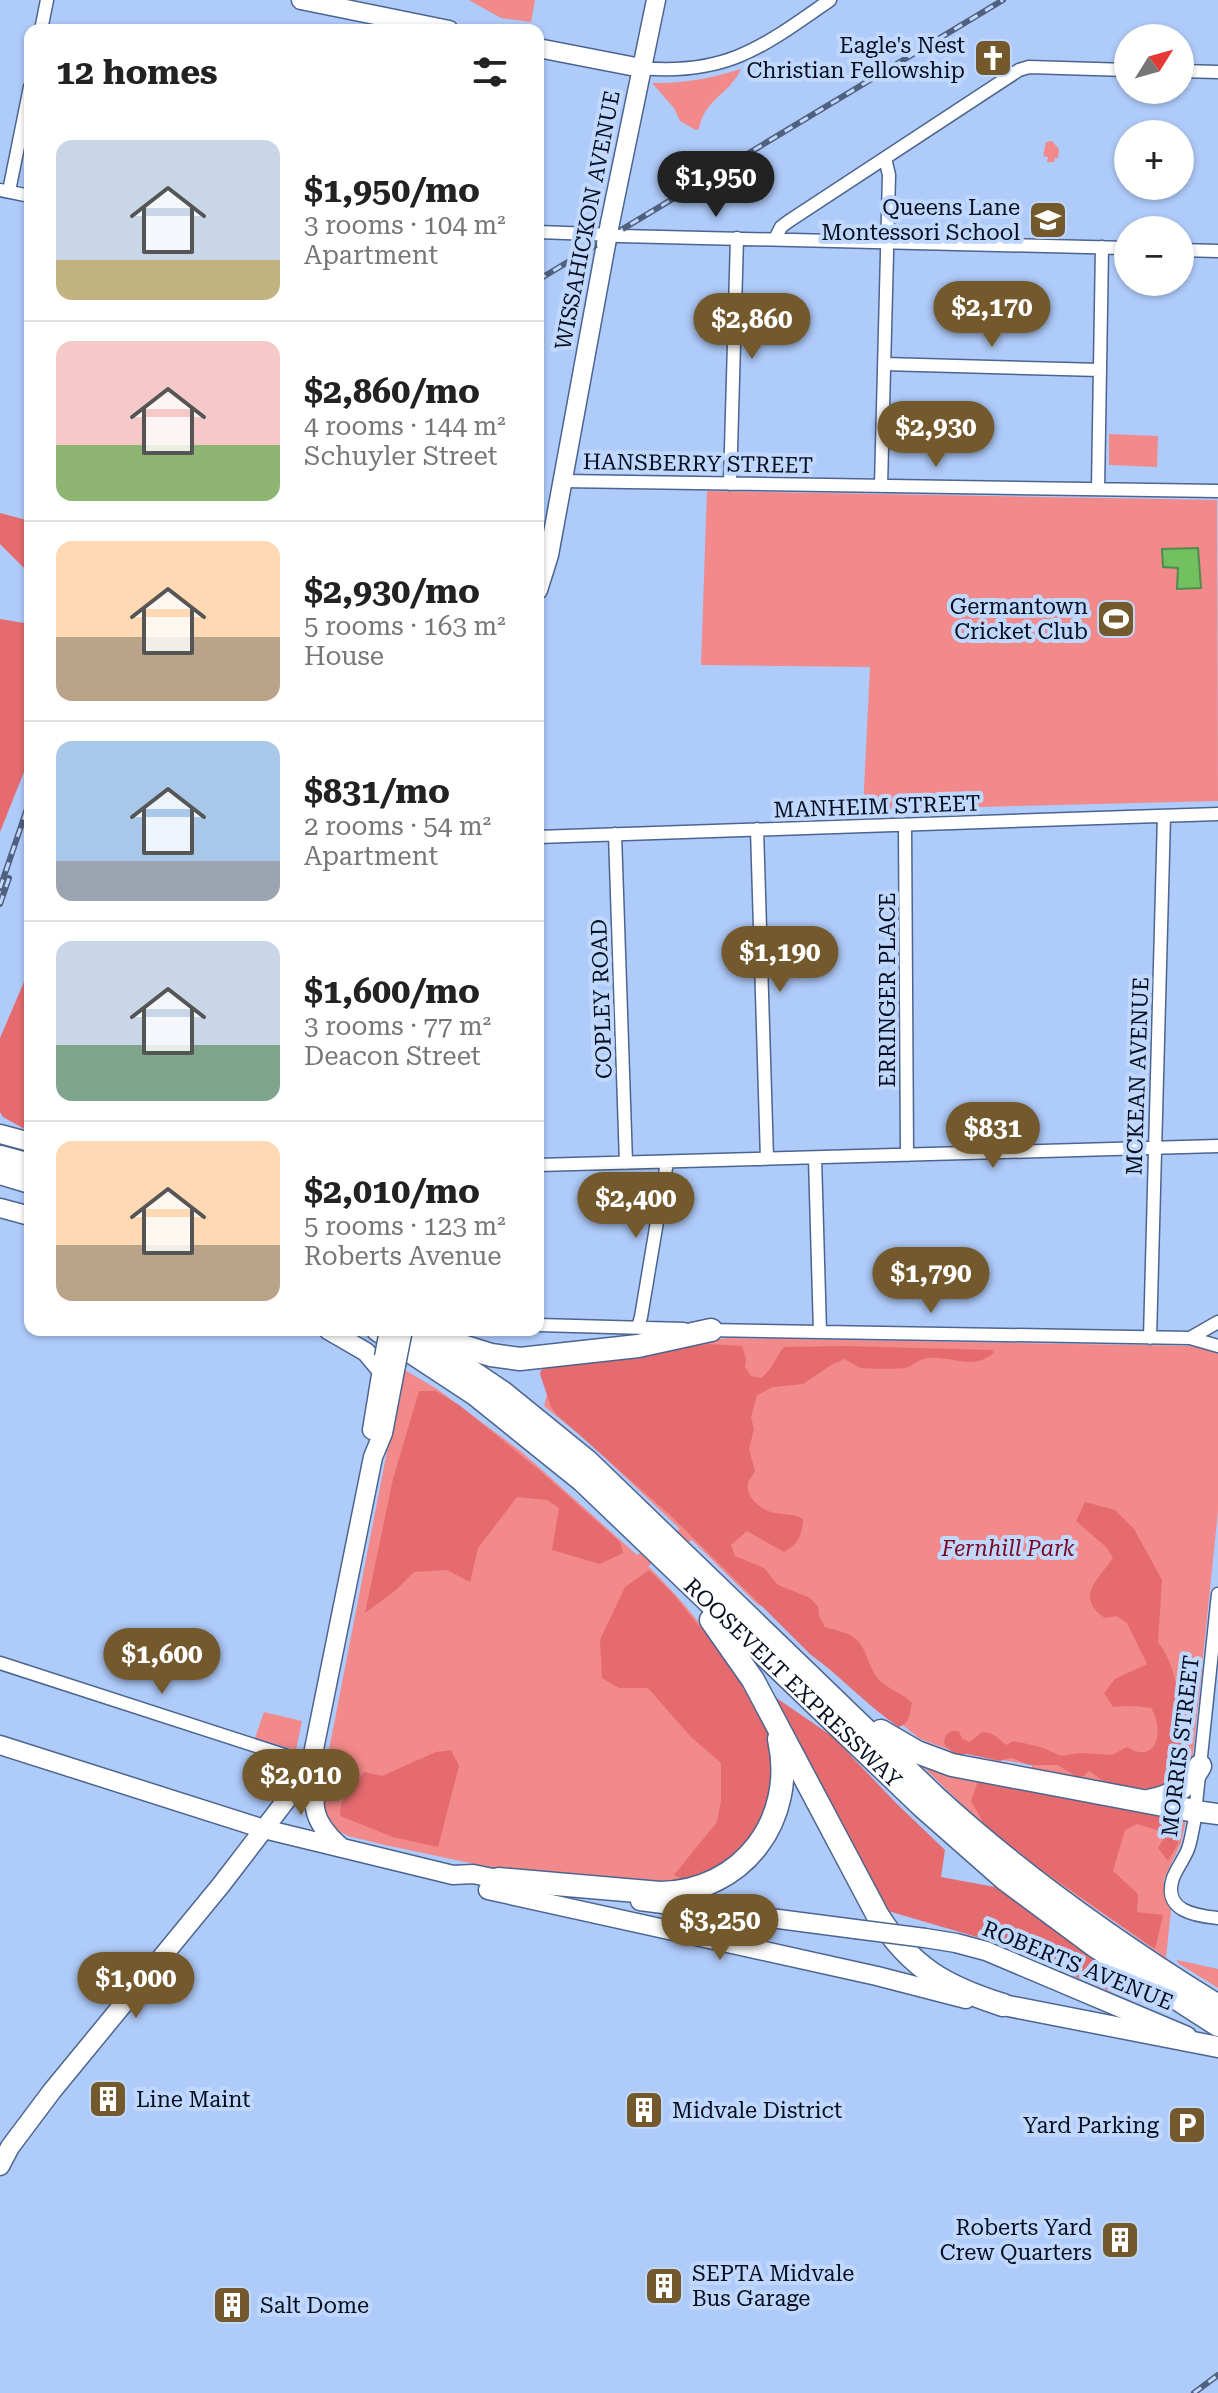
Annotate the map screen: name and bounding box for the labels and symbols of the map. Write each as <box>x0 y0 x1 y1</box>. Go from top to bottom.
north arrow <box>1114 24 1194 104</box>
place label: Eagle's Nest Christian Fellowship <box>747 33 965 83</box>
church icon: Eagle's Nest Christian Fellowship <box>972 37 1014 79</box>
street label: WISSAHICKON AVENUE <box>550 88 625 352</box>
pin: $1,950 <box>651 151 781 219</box>
place label: Queens Lane Montessori School <box>821 195 1020 245</box>
school or university icon: Queens Lane Montessori School <box>1027 199 1069 241</box>
pin: $2,170 <box>927 281 1057 349</box>
pin: $2,860 <box>687 293 817 361</box>
pin: $2,930 <box>871 401 1001 469</box>
street label: HANSBERRY STREET <box>583 449 813 478</box>
place label: Germantown Cricket Club <box>950 594 1088 644</box>
sports icon: Germantown Cricket Club <box>1095 598 1137 640</box>
street label: MANHEIM STREET <box>773 790 981 823</box>
street label: ERRINGER PLACE <box>875 892 900 1088</box>
street label: COPLEY ROAD <box>586 919 617 1079</box>
pin: $1,190 <box>715 926 845 994</box>
street label: MCKEAN AVENUE <box>1122 976 1153 1176</box>
pin: $831 <box>946 1102 1040 1170</box>
pin: $2,400 <box>571 1172 701 1240</box>
pin: $1,790 <box>866 1247 996 1315</box>
park label: Fernhill Park <box>940 1536 1075 1561</box>
street label: ROOSEVELT EXPRESSWAY <box>679 1573 907 1793</box>
pin: $1,600 <box>97 1628 227 1696</box>
street label: MORRIS STREET <box>1157 1654 1204 1838</box>
pin: $2,010 <box>236 1749 366 1817</box>
pin: $3,250 <box>655 1894 785 1962</box>
street label: ROBERTS AVENUE <box>979 1916 1177 2015</box>
pin: $1,000 <box>71 1952 201 2020</box>
building icon: Line Maint <box>87 2078 129 2120</box>
place label: Line Maint <box>136 2087 251 2112</box>
building icon: Midvale District <box>623 2089 665 2131</box>
place label: Midvale District <box>672 2098 842 2123</box>
parking icon: Yard Parking <box>1166 2104 1208 2146</box>
place label: Yard Parking <box>1023 2113 1159 2138</box>
place label: Roberts Yard Crew Quarters <box>940 2215 1092 2265</box>
building icon: Roberts Yard Crew Quarters <box>1099 2219 1141 2261</box>
place label: SEPTA Midvale Bus Garage <box>692 2261 854 2311</box>
building icon: SEPTA Midvale Bus Garage <box>643 2265 685 2307</box>
building icon: Salt Dome <box>211 2284 253 2326</box>
place label: Salt Dome <box>260 2293 369 2318</box>

